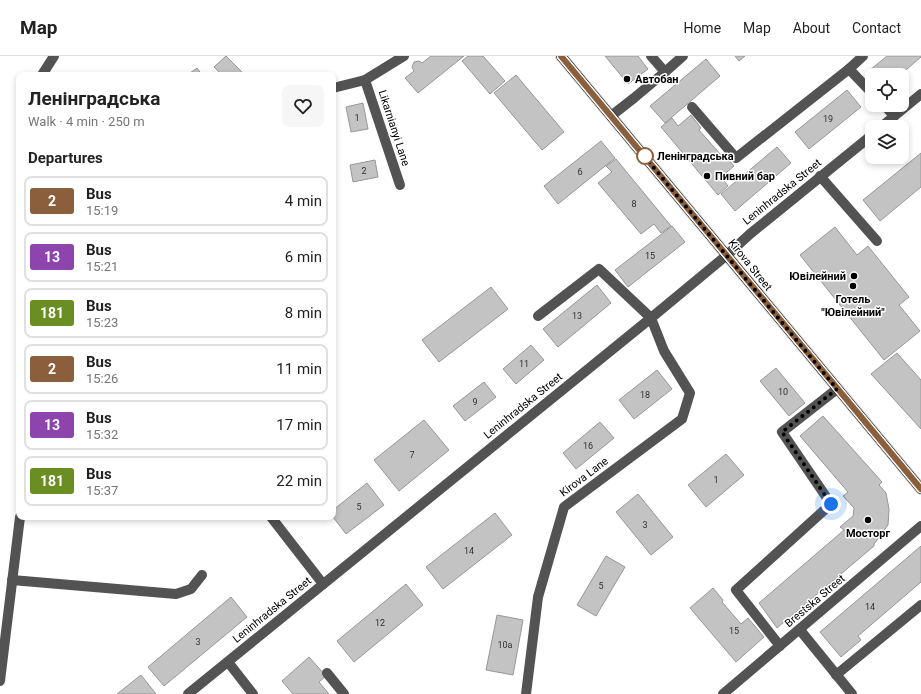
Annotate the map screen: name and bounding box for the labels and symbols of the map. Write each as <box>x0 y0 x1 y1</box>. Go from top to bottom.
place label: Автобан <box>635 73 679 86</box>
marker: Автобан <box>622 74 632 84</box>
street label: Likarnianyi Lane <box>376 88 412 168</box>
house number: 1 <box>354 113 360 123</box>
house number: 19 <box>823 114 833 124</box>
marker: Ленінградська <box>636 147 654 165</box>
place label: Ленінградська <box>657 150 734 163</box>
street label: Leninhradska Street <box>740 156 824 228</box>
house number: 2 <box>361 166 367 176</box>
house number: 6 <box>577 167 583 177</box>
place label: Пивний бар <box>715 170 775 183</box>
marker: Пивний бар <box>702 171 712 181</box>
house number: 8 <box>631 199 637 209</box>
street label: Kirova Street <box>725 237 775 294</box>
house number: 15 <box>645 251 655 261</box>
place label: Ювілейний <box>789 270 846 283</box>
marker: Ювілейний <box>849 271 859 281</box>
marker: Готель "Ювілейний" <box>848 281 858 291</box>
place label: Готель "Ювілейний" <box>821 293 885 319</box>
house number: 13 <box>572 311 582 321</box>
house number: 11 <box>519 359 529 369</box>
street label: Leninhradska Street <box>481 370 565 442</box>
house number: 10 <box>778 387 788 397</box>
house number: 18 <box>640 390 650 400</box>
house number: 9 <box>472 397 478 407</box>
house number: 16 <box>583 441 593 451</box>
house number: 7 <box>409 450 415 460</box>
street label: Kirova Lane <box>557 455 611 499</box>
house number: 1 <box>713 475 719 485</box>
your location <box>821 494 841 514</box>
house number: 5 <box>356 502 362 512</box>
marker: Мосторг <box>863 515 873 525</box>
house number: 3 <box>642 520 648 530</box>
place label: Мосторг <box>846 527 890 540</box>
house number: 14 <box>464 546 474 556</box>
street label: Brestska Street <box>782 572 848 630</box>
street label: Leninhradska Street <box>230 574 314 646</box>
house number: 5 <box>598 581 604 591</box>
house number: 14 <box>865 602 875 612</box>
house number: 12 <box>375 618 385 628</box>
house number: 15 <box>729 626 739 636</box>
house number: 3 <box>195 637 201 647</box>
house number: 10а <box>497 640 513 650</box>

